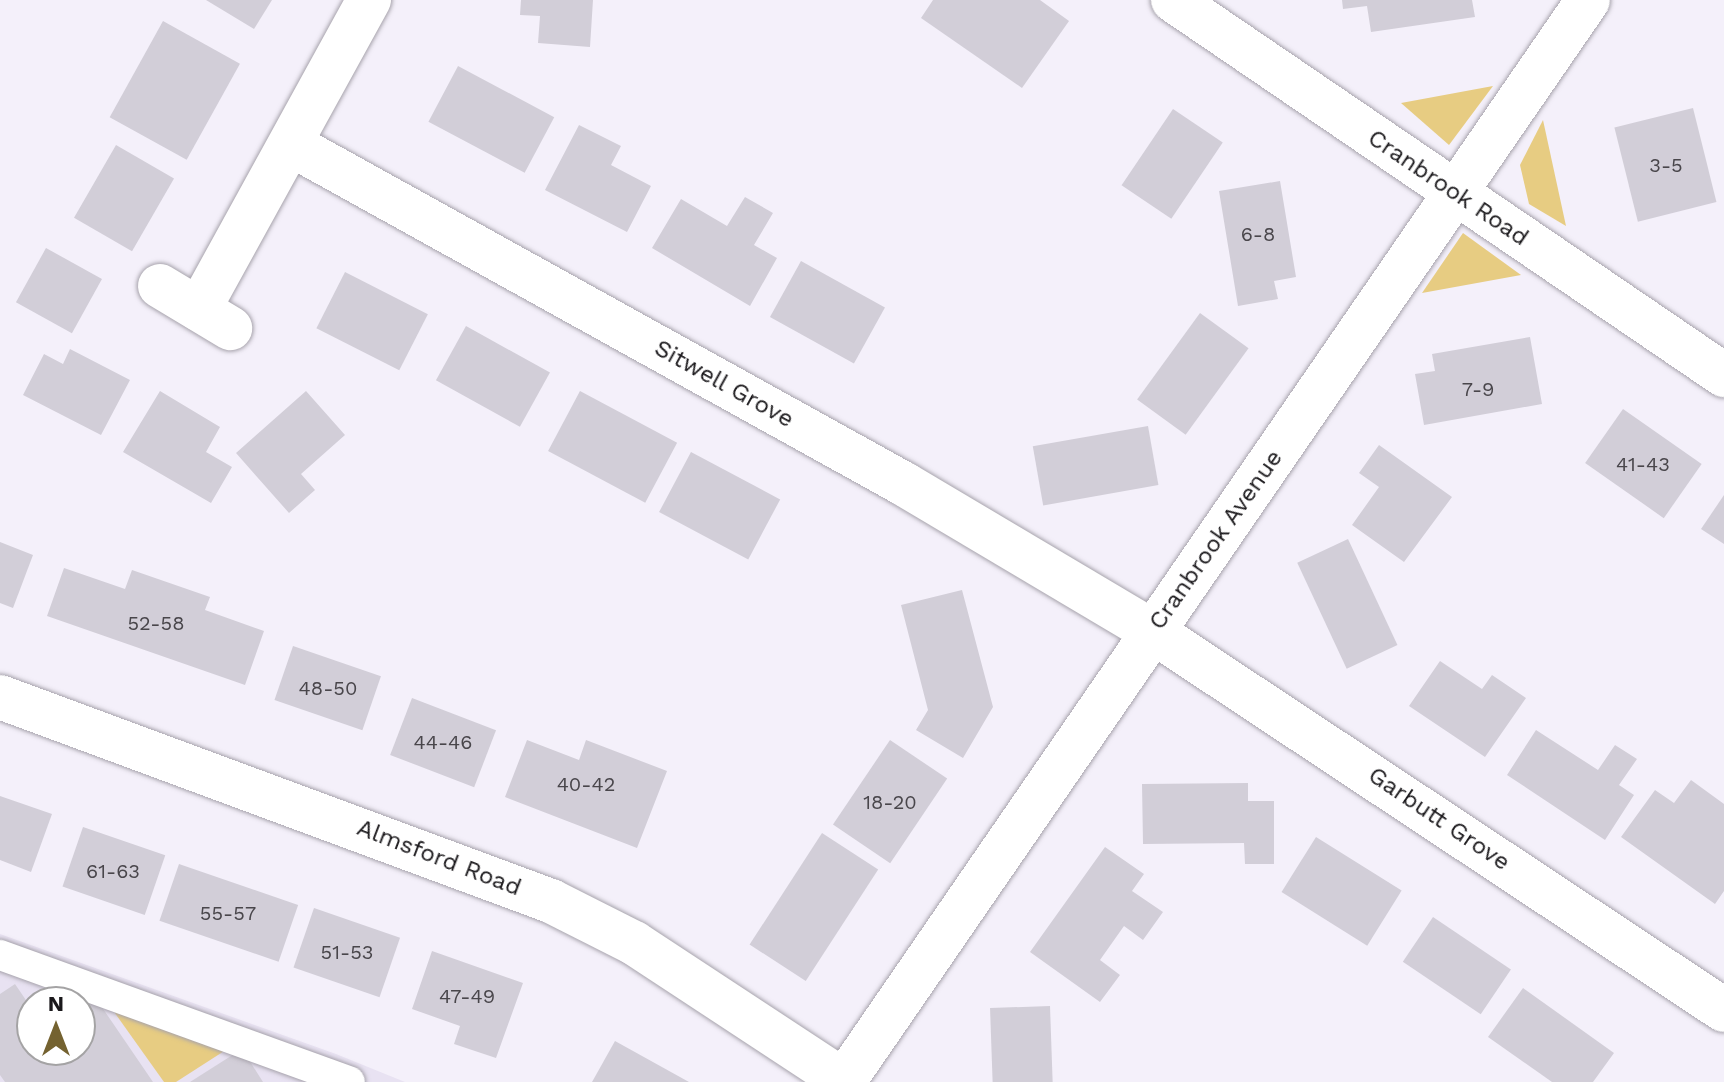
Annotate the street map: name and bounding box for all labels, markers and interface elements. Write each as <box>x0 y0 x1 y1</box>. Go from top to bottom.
street label: Cranbrook Road <box>1362 124 1534 252</box>
house number: 3-5 <box>1649 153 1683 177</box>
house number: 6-8 <box>1241 222 1275 246</box>
street label: Sitwell Grove <box>649 334 799 434</box>
house number: 7-9 <box>1462 377 1494 401</box>
street label: Cranbrook Avenue <box>1143 444 1289 636</box>
house number: 41-43 <box>1616 452 1670 476</box>
house number: 52-58 <box>127 611 185 635</box>
house number: 48-50 <box>299 676 357 700</box>
house number: 44-46 <box>413 730 473 754</box>
street label: Garbutt Grove <box>1363 761 1515 877</box>
house number: 40-42 <box>557 772 615 796</box>
house number: 18-20 <box>863 790 917 814</box>
street label: Almsford Road <box>353 813 525 903</box>
house number: 61-63 <box>86 859 140 883</box>
house number: 55-57 <box>200 901 256 925</box>
house number: 51-53 <box>321 940 373 964</box>
house number: 47-49 <box>439 984 495 1008</box>
north arrow <box>16 986 96 1066</box>
text: N <box>48 991 64 1016</box>

